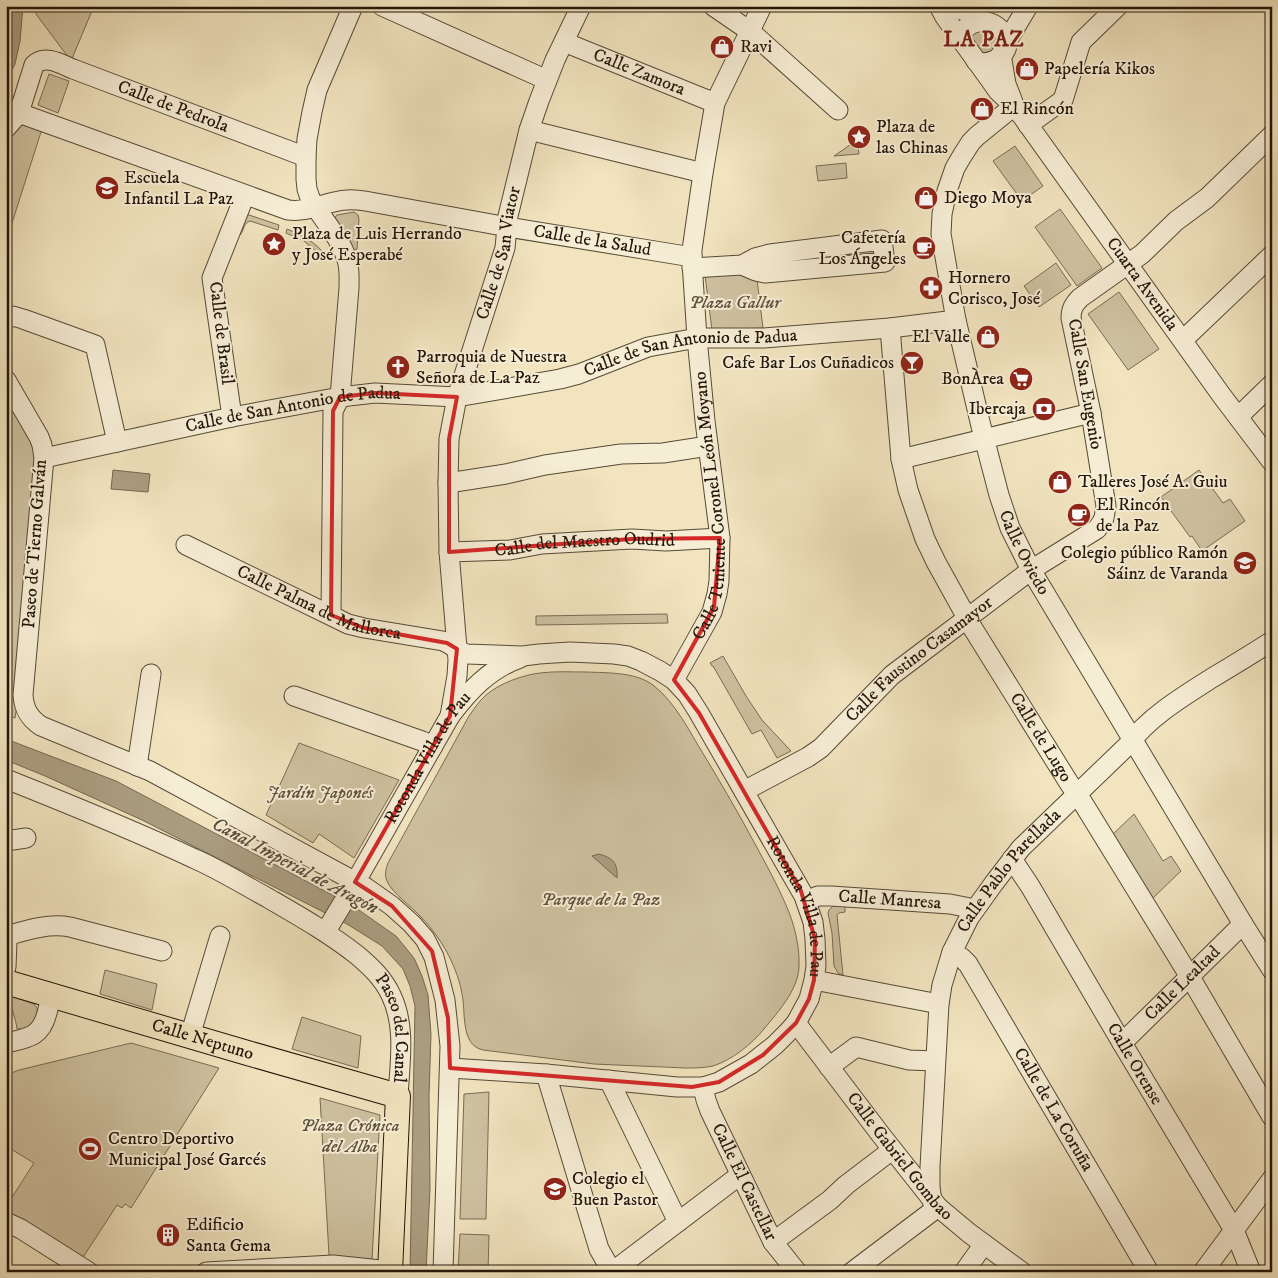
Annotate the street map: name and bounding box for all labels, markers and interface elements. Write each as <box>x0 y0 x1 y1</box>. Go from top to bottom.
district label: LA PAZ <box>943 26 1025 53</box>
shop icon: Ravi <box>709 34 735 60</box>
place label: Ravi <box>740 36 772 58</box>
street label: Calle Zamora <box>590 44 689 101</box>
shop icon: Papelería Kikos <box>1014 56 1040 82</box>
place label: Papelería Kikos <box>1044 58 1155 80</box>
street label: Calle de Pedrola <box>114 76 232 138</box>
shop icon: El Rincón <box>969 96 995 122</box>
place label: El Rincón <box>1000 98 1074 120</box>
place label: Plaza de las Chinas <box>876 116 948 159</box>
place icon: Plaza de las Chinas <box>846 124 872 150</box>
place label: Escuela Infantil La Paz <box>124 167 234 210</box>
school or university icon: Escuela Infantil La Paz <box>94 175 120 201</box>
street label: Calle de San Viator <box>472 184 526 323</box>
shop icon: Diego Moya <box>913 185 939 211</box>
place label: Diego Moya <box>944 187 1032 209</box>
street label: Calle de la Salud <box>532 220 653 261</box>
place label: Plaza de Luis Herrando y José Esperabé <box>292 223 462 266</box>
place label: Cafetería Los Ángeles <box>819 227 906 270</box>
place icon: Plaza de Luis Herrando y José Esperabé <box>261 231 287 257</box>
street label: Cuarta Avenida <box>1101 233 1183 335</box>
cafe icon: Cafetería Los Ángeles <box>911 235 937 261</box>
place label: Hornero Corisco, José <box>948 267 1041 310</box>
pharmacy icon: Hornero Corisco, José <box>918 275 944 301</box>
street label: Calle de Brasil <box>204 280 238 386</box>
park label: Plaza Gallur <box>689 292 782 314</box>
street label: Calle San Eugenio <box>1063 317 1107 451</box>
street label: Calle de San Antonio de Padua <box>581 324 798 382</box>
shop icon: El Valle <box>975 324 1001 350</box>
place label: El Valle <box>912 326 970 348</box>
place label: Parroquia de Nuestra Señora de La Paz <box>416 346 567 389</box>
bar icon: Cafe Bar Los Cuñadicos <box>899 350 925 376</box>
place label: Cafe Bar Los Cuñadicos <box>722 352 894 374</box>
church icon: Parroquia de Nuestra Señora de La Paz <box>385 354 411 380</box>
supermarket icon: BonÀrea <box>1008 366 1034 392</box>
place label: BonÀrea <box>941 367 1004 390</box>
street label: Calle Teniente Coronel León Moyano <box>688 370 731 644</box>
street label: Calle de San Antonio de Padua <box>183 382 401 438</box>
bank icon: Ibercaja <box>1031 396 1057 422</box>
place label: Ibercaja <box>969 398 1026 420</box>
street label: Paseo de Tierno Galván <box>18 458 52 629</box>
shop icon: Talleres José A. Guiu <box>1047 469 1073 495</box>
place label: Talleres José A. Guiu <box>1078 471 1228 493</box>
place label: El Rincón de la Paz <box>1096 494 1170 537</box>
cafe icon: El Rincón de la Paz <box>1066 502 1092 528</box>
street label: Calle Oviedo <box>994 507 1055 599</box>
street label: Calle del Maestro Oudrid <box>494 528 675 562</box>
place label: Colegio público Ramón Sáinz de Varanda <box>1061 542 1229 585</box>
school or university icon: Colegio público Ramón Sáinz de Varanda <box>1232 550 1258 576</box>
street label: Calle Palma de Mallorca <box>233 560 403 645</box>
street label: Calle Faustino Casamayor <box>841 592 997 727</box>
street label: Rotonda Villa de Pau <box>380 687 476 828</box>
street label: Calle de Lugo <box>1005 689 1077 786</box>
park label: Jardín Japonés <box>267 782 374 804</box>
street label: Calle Pablo Parellada <box>953 804 1066 936</box>
water label: Canal Imperial de Aragón <box>207 812 382 921</box>
street label: Rotonda Villa de Pau <box>761 832 827 979</box>
street label: Calle Manresa <box>838 886 942 914</box>
park label: Parque de la Paz <box>541 889 661 911</box>
street label: Calle Lealtad <box>1140 941 1225 1025</box>
street label: Paseo del Canal <box>370 969 412 1084</box>
street label: Calle Neptuno <box>149 1014 256 1065</box>
street label: Calle Orense <box>1102 1019 1168 1109</box>
street label: Calle de La Coruña <box>1009 1044 1099 1176</box>
street label: Calle Gabriel Gombao <box>842 1088 957 1226</box>
park label: Plaza Crónica del Alba <box>301 1115 400 1158</box>
street label: Calle El Castellar <box>707 1120 782 1245</box>
place label: Centro Deportivo Municipal José Garcés <box>108 1128 266 1171</box>
sports icon: Centro Deportivo Municipal José Garcés <box>77 1136 103 1162</box>
place label: Colegio el Buen Pastor <box>572 1168 658 1211</box>
school or university icon: Colegio el Buen Pastor <box>542 1176 568 1202</box>
place label: Edificio Santa Gema <box>186 1214 271 1257</box>
building icon: Edificio Santa Gema <box>155 1222 181 1248</box>

